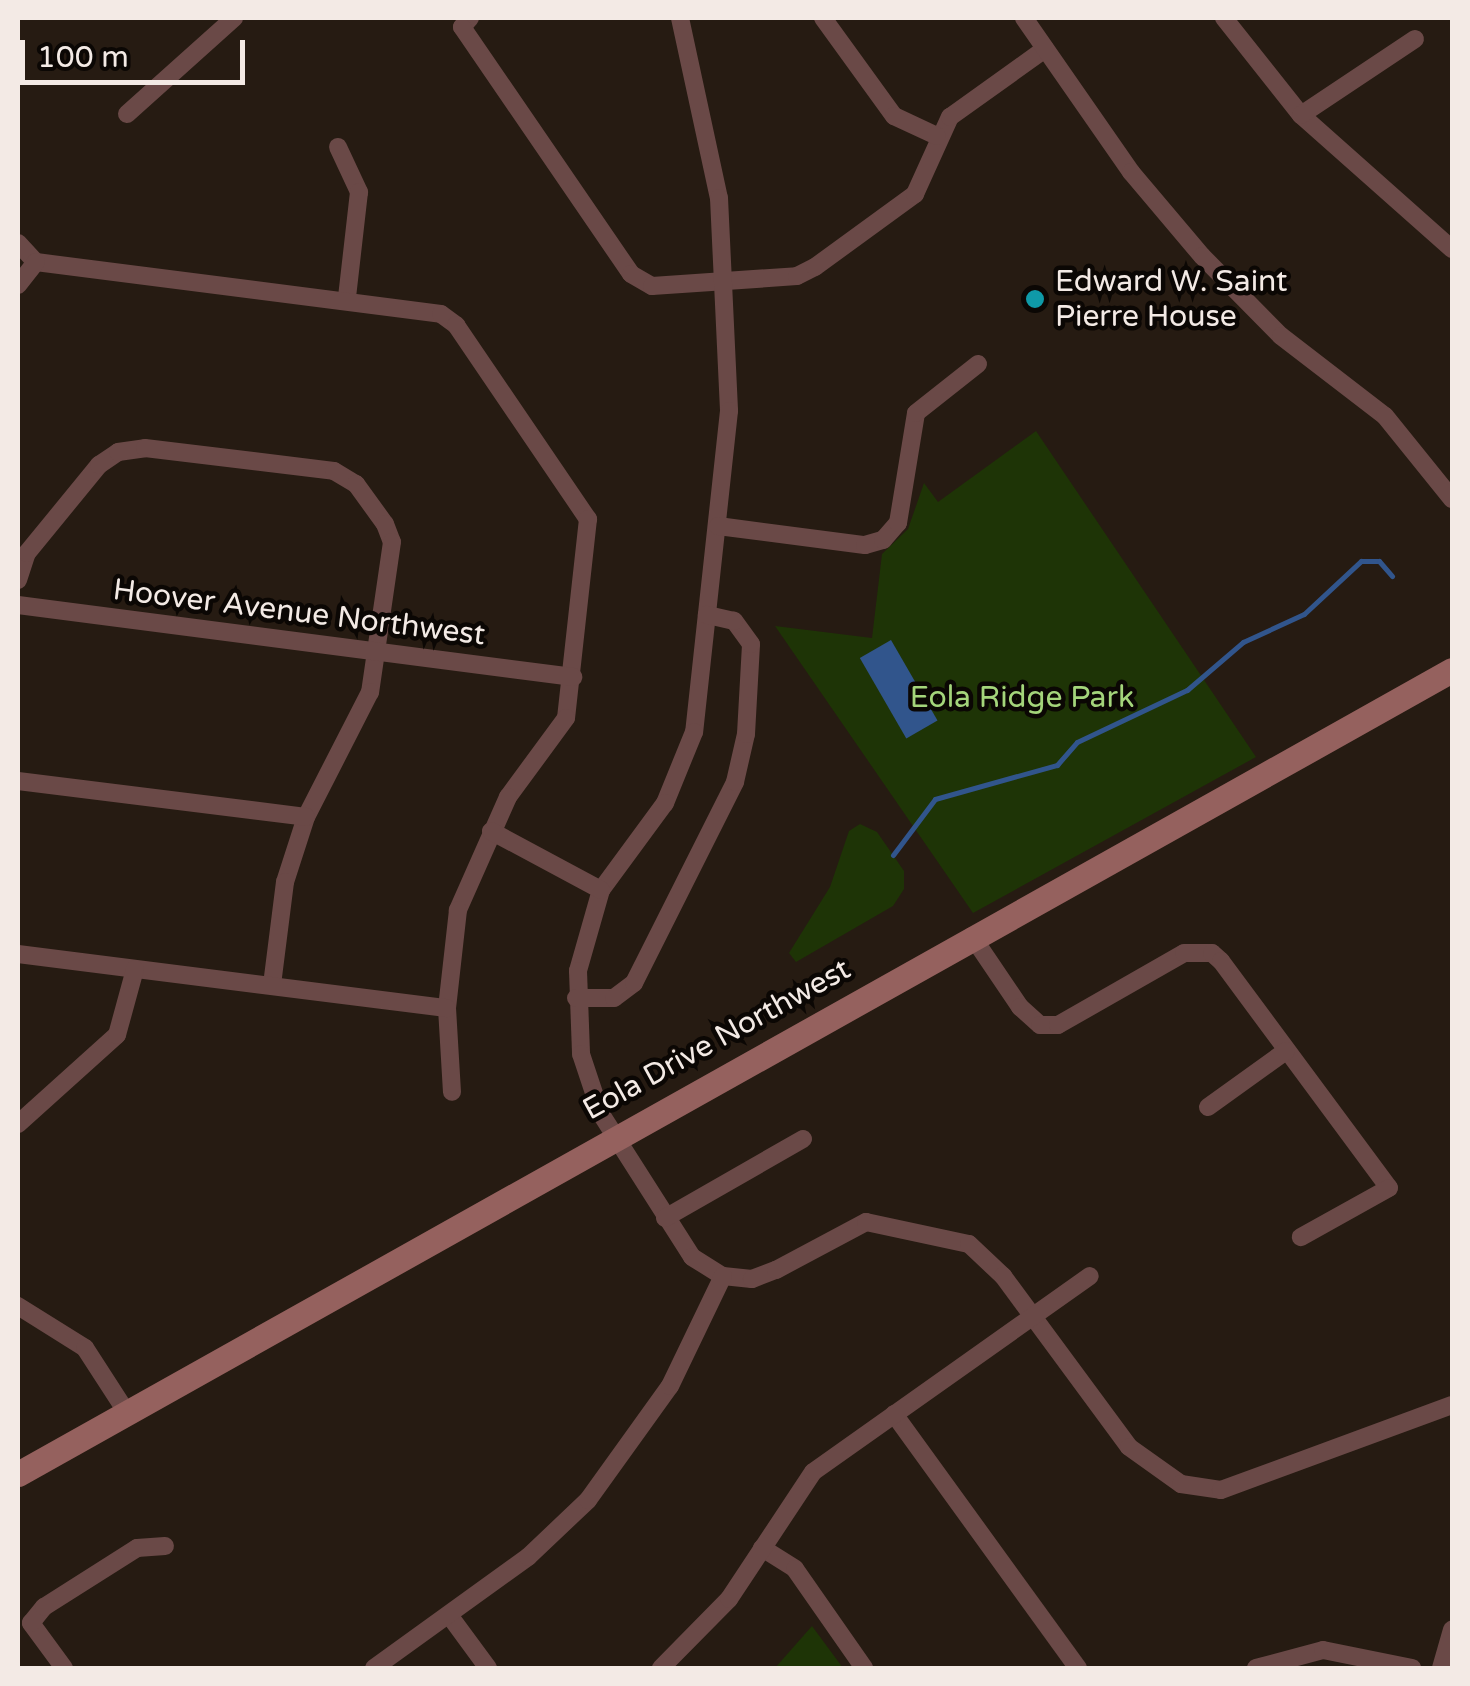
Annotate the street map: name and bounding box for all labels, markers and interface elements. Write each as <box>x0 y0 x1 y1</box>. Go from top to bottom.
scale bar <box>25 20 250 82</box>
text: 100 m <box>37 39 129 76</box>
place label: Edward W. Saint Pierre House <box>1055 264 1287 334</box>
marker: Edward W. Saint Pierre House <box>1024 288 1046 310</box>
street label: Hoover Avenue Northwest <box>111 572 487 654</box>
park label: Eola Ridge Park <box>910 680 1134 716</box>
street label: Eola Drive Northwest <box>577 952 857 1128</box>

